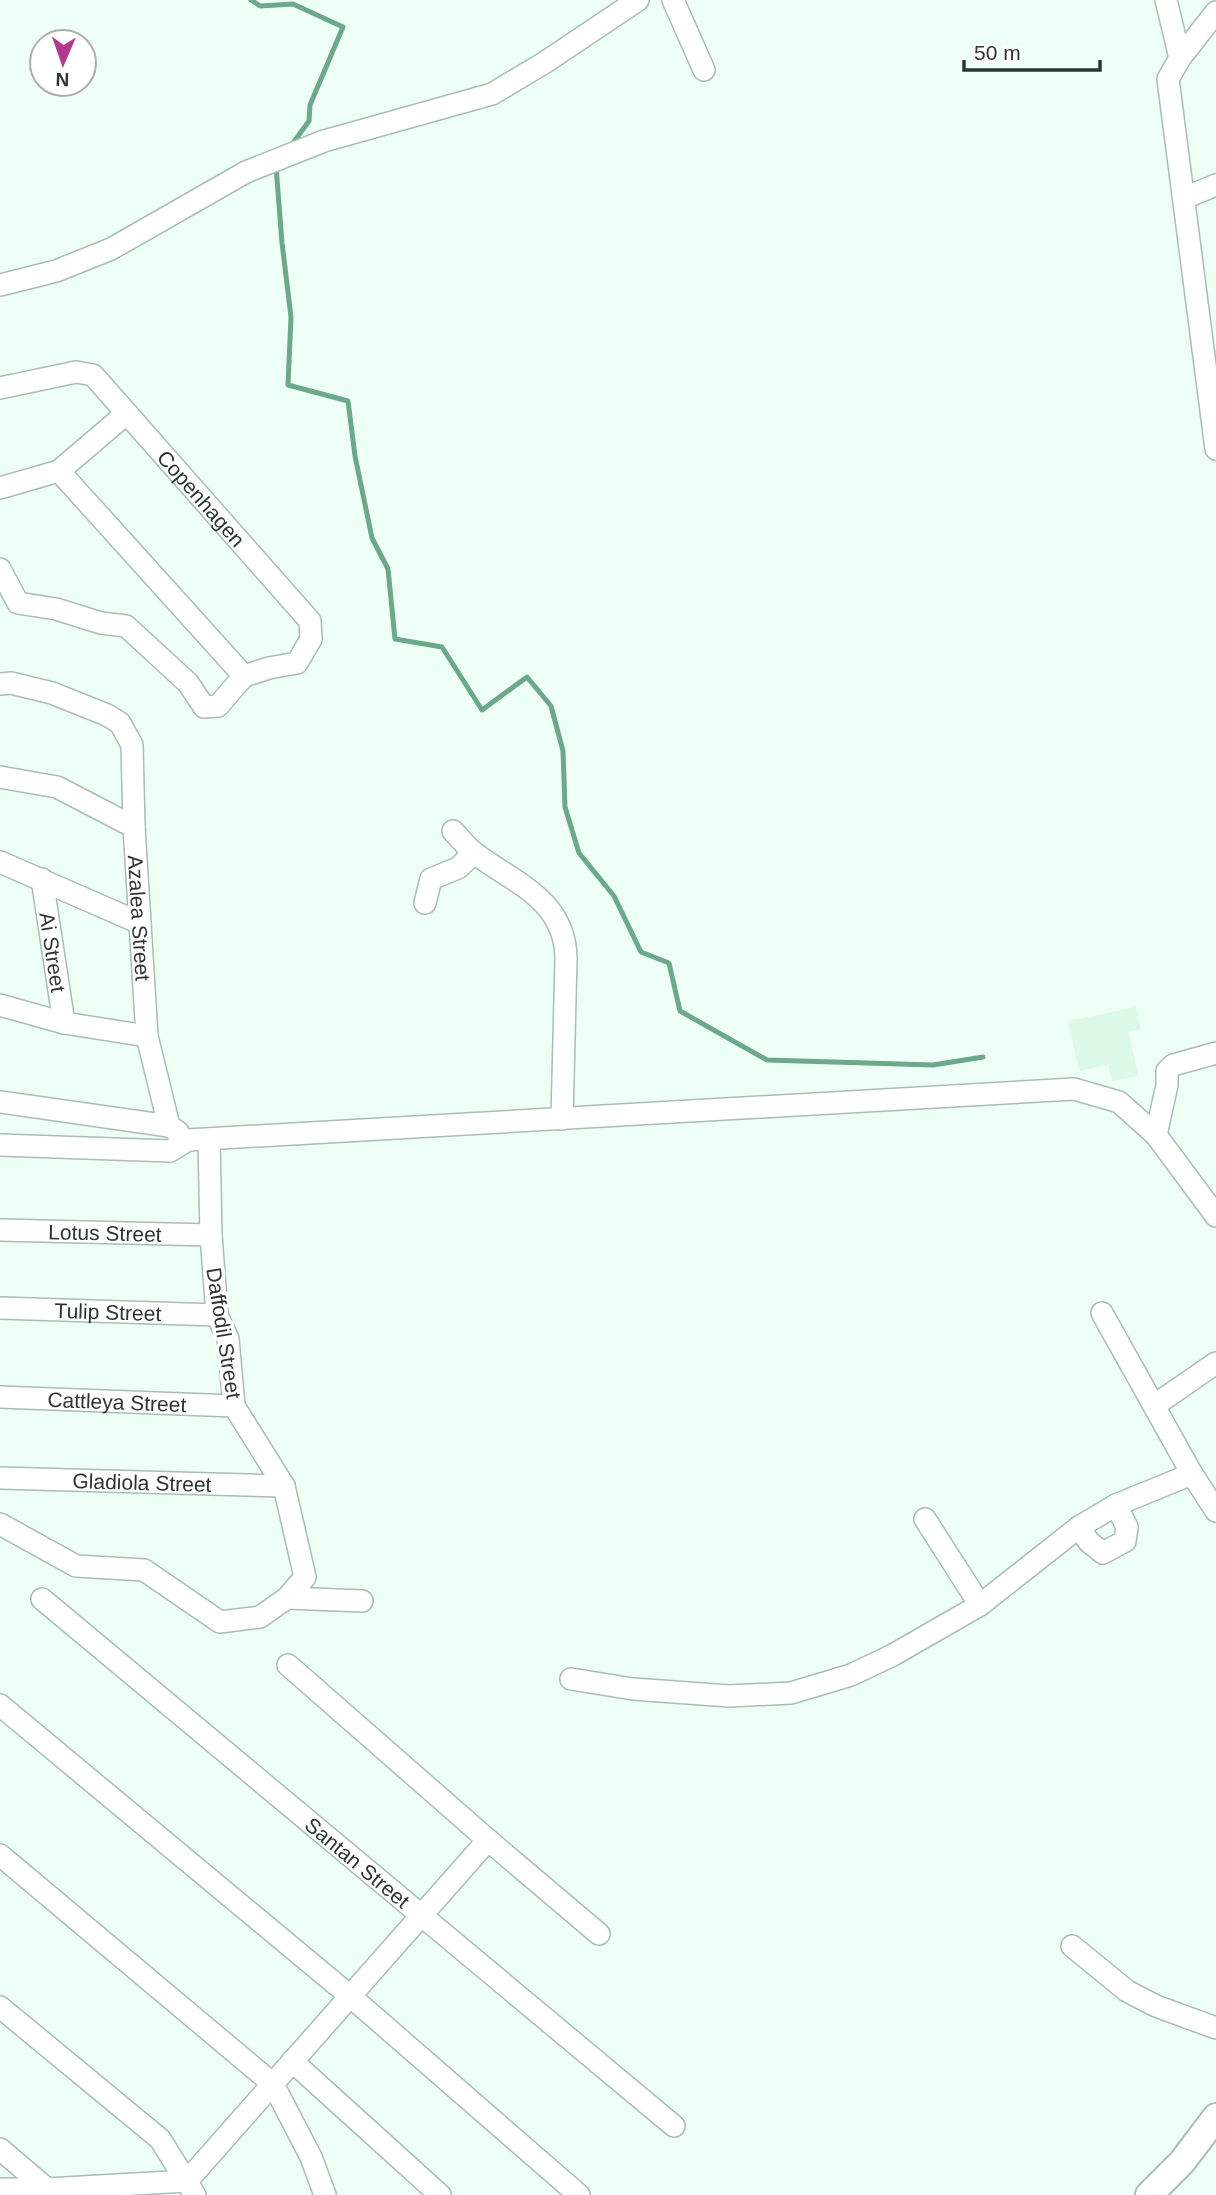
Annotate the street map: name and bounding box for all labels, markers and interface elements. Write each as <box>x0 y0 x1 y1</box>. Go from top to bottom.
north arrow <box>28 28 98 98</box>
scale bar <box>964 28 1100 72</box>
text: 50 m <box>974 41 1021 64</box>
text: N <box>55 69 70 90</box>
street label: Copenhagen <box>153 445 250 551</box>
street label: Azalea Street <box>124 854 155 982</box>
street label: Ai Street <box>36 911 71 994</box>
street label: Lotus Street <box>48 1220 162 1245</box>
street label: Daffodil Street <box>202 1266 246 1400</box>
street label: Tulip Street <box>54 1298 162 1325</box>
street label: Cattleya Street <box>47 1387 187 1416</box>
street label: Gladiola Street <box>72 1469 212 1495</box>
street label: Santan Street <box>301 1812 414 1912</box>

